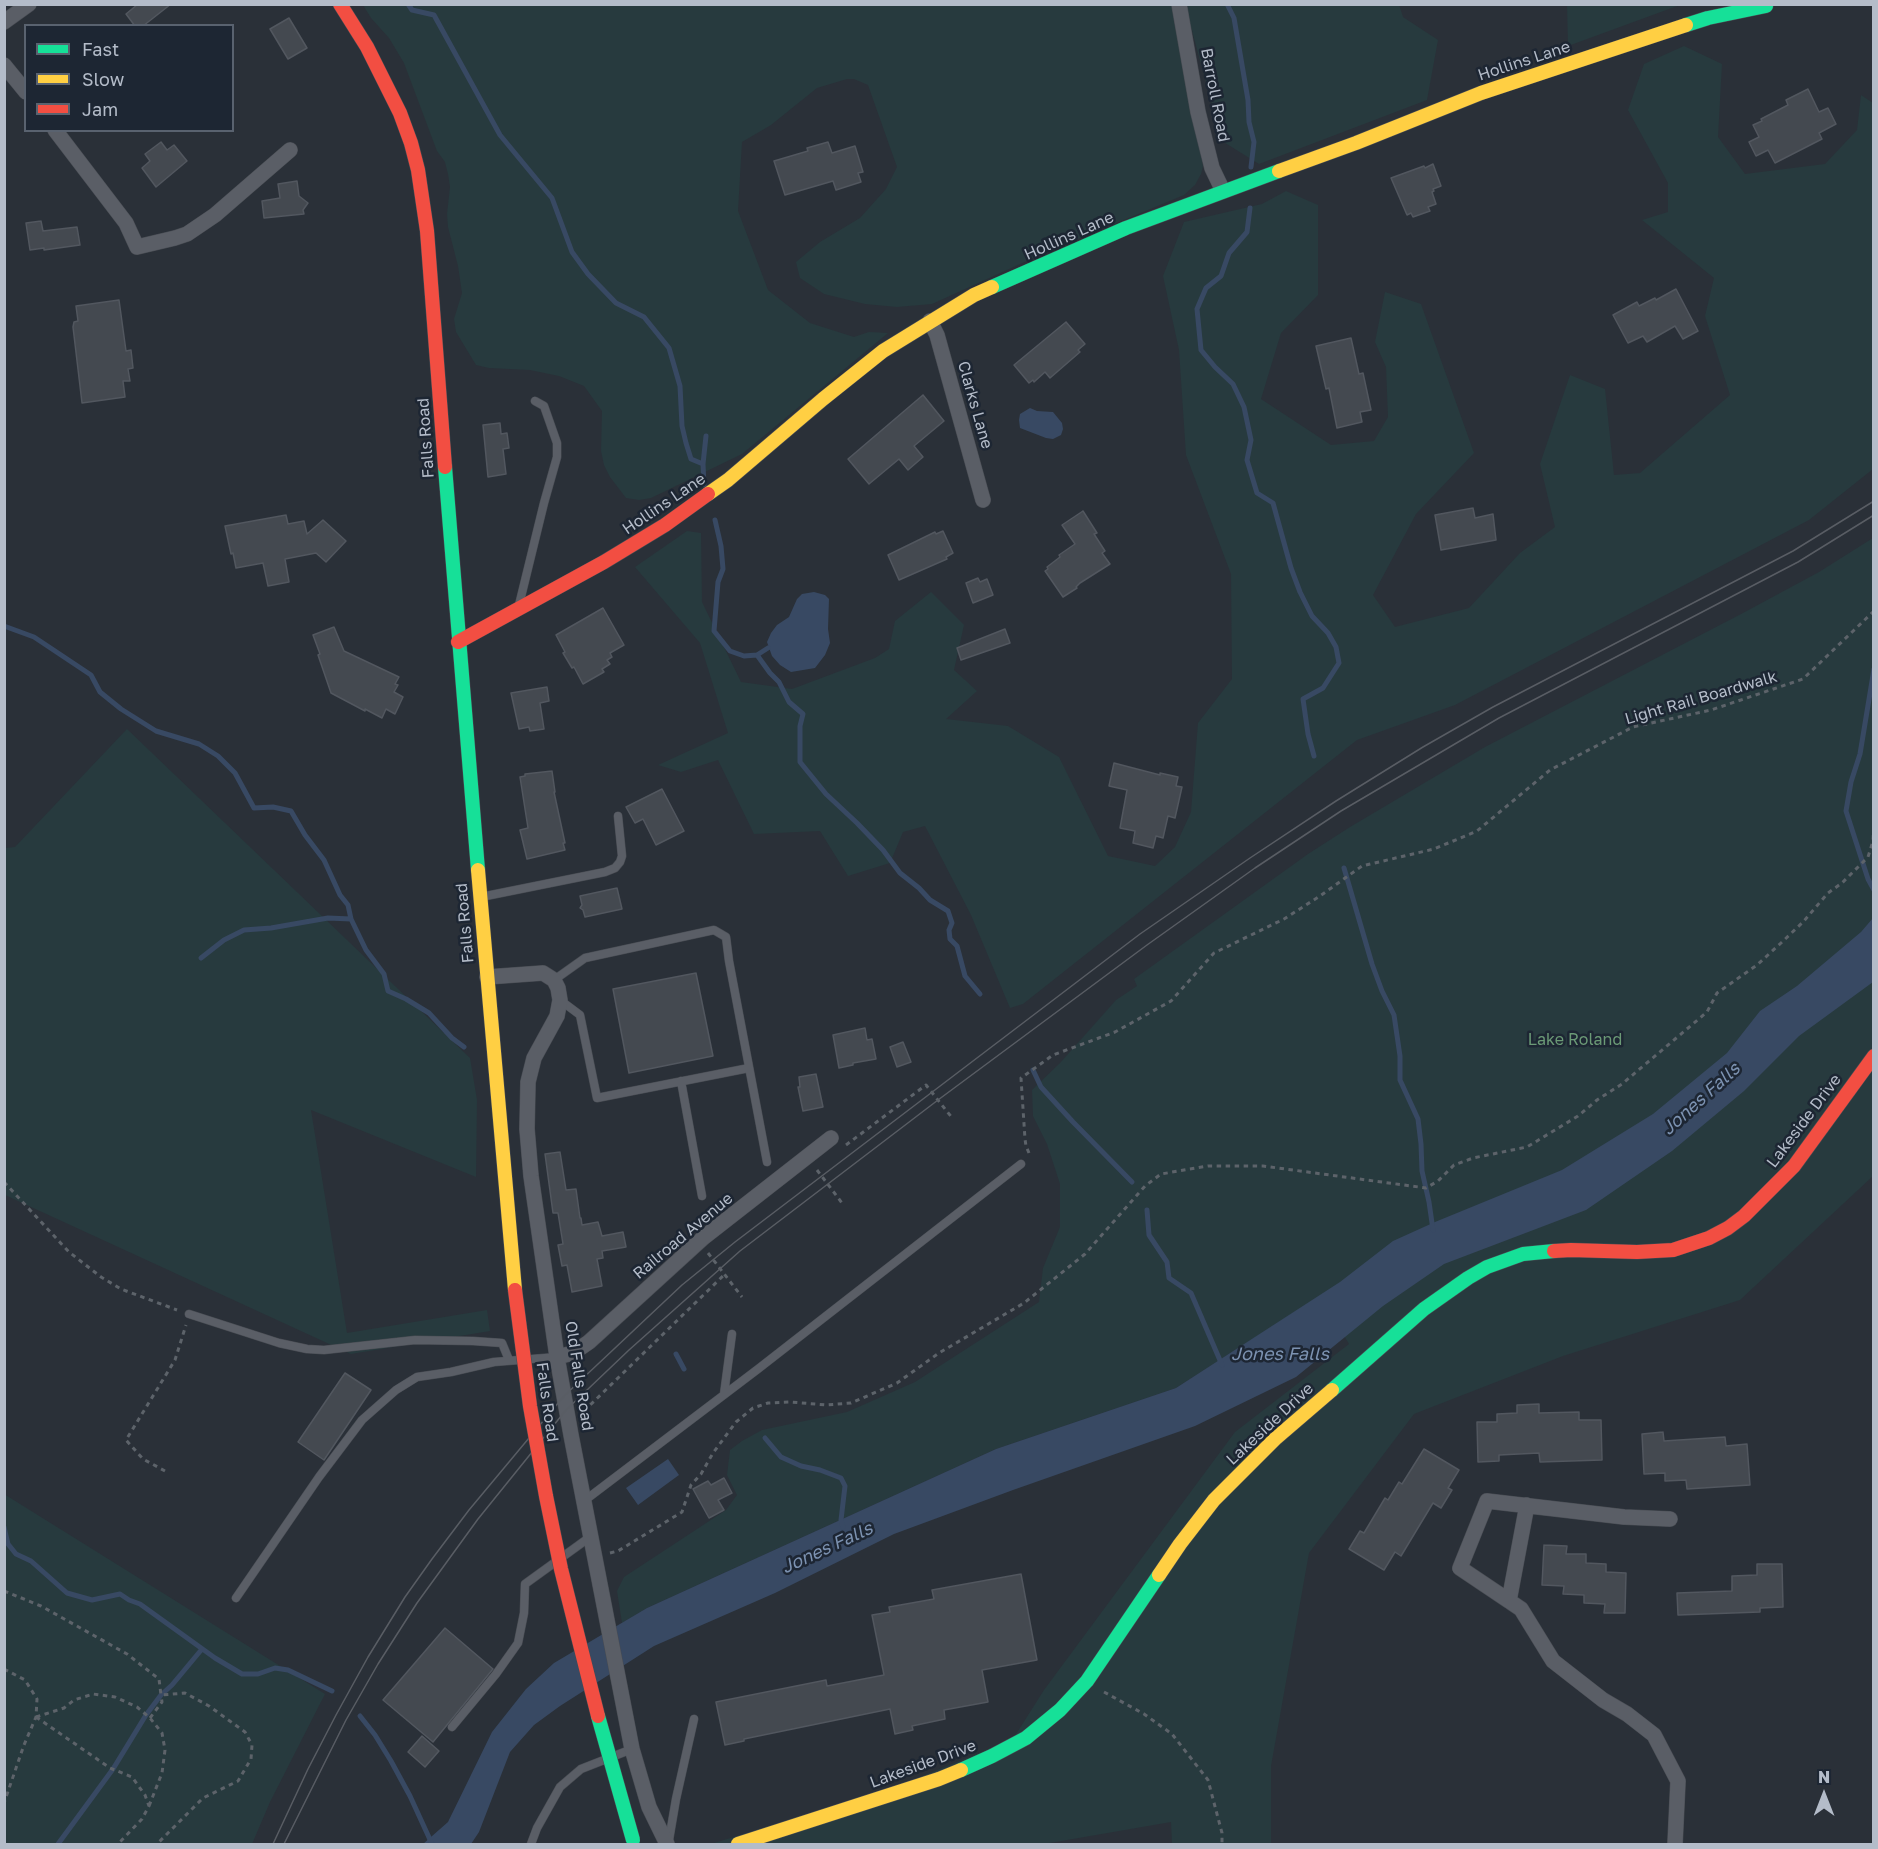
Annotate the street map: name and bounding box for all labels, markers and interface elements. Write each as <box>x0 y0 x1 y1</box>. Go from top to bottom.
legend <box>24 24 234 132</box>
street label: Hollins Lane <box>1475 37 1573 85</box>
text: Fast <box>82 38 119 60</box>
street label: Barroll Road <box>1197 46 1233 144</box>
text: Slow <box>82 68 124 90</box>
text: Jam <box>82 98 118 120</box>
street label: Hollins Lane <box>1021 208 1117 264</box>
street label: Clarks Lane <box>953 359 997 451</box>
street label: Falls Road <box>414 397 438 479</box>
street label: Hollins Lane <box>619 469 709 539</box>
street label: Light Rail Boardwalk <box>1623 667 1779 729</box>
street label: Falls Road <box>452 882 478 964</box>
park label: Lake Roland <box>1528 1030 1622 1050</box>
water label: Jones Falls <box>1657 1058 1745 1140</box>
street label: Lakeside Drive <box>1763 1071 1845 1171</box>
street label: Railroad Avenue <box>629 1189 737 1283</box>
street label: Old Falls Road <box>561 1320 597 1432</box>
water label: Jones Falls <box>1231 1343 1329 1365</box>
street label: Falls Road <box>532 1361 562 1443</box>
street label: Lakeside Drive <box>1223 1379 1317 1469</box>
water label: Jones Falls <box>778 1518 876 1578</box>
street label: Lakeside Drive <box>867 1736 979 1792</box>
north arrow <box>1794 1765 1854 1825</box>
text: N <box>1818 1767 1830 1787</box>

